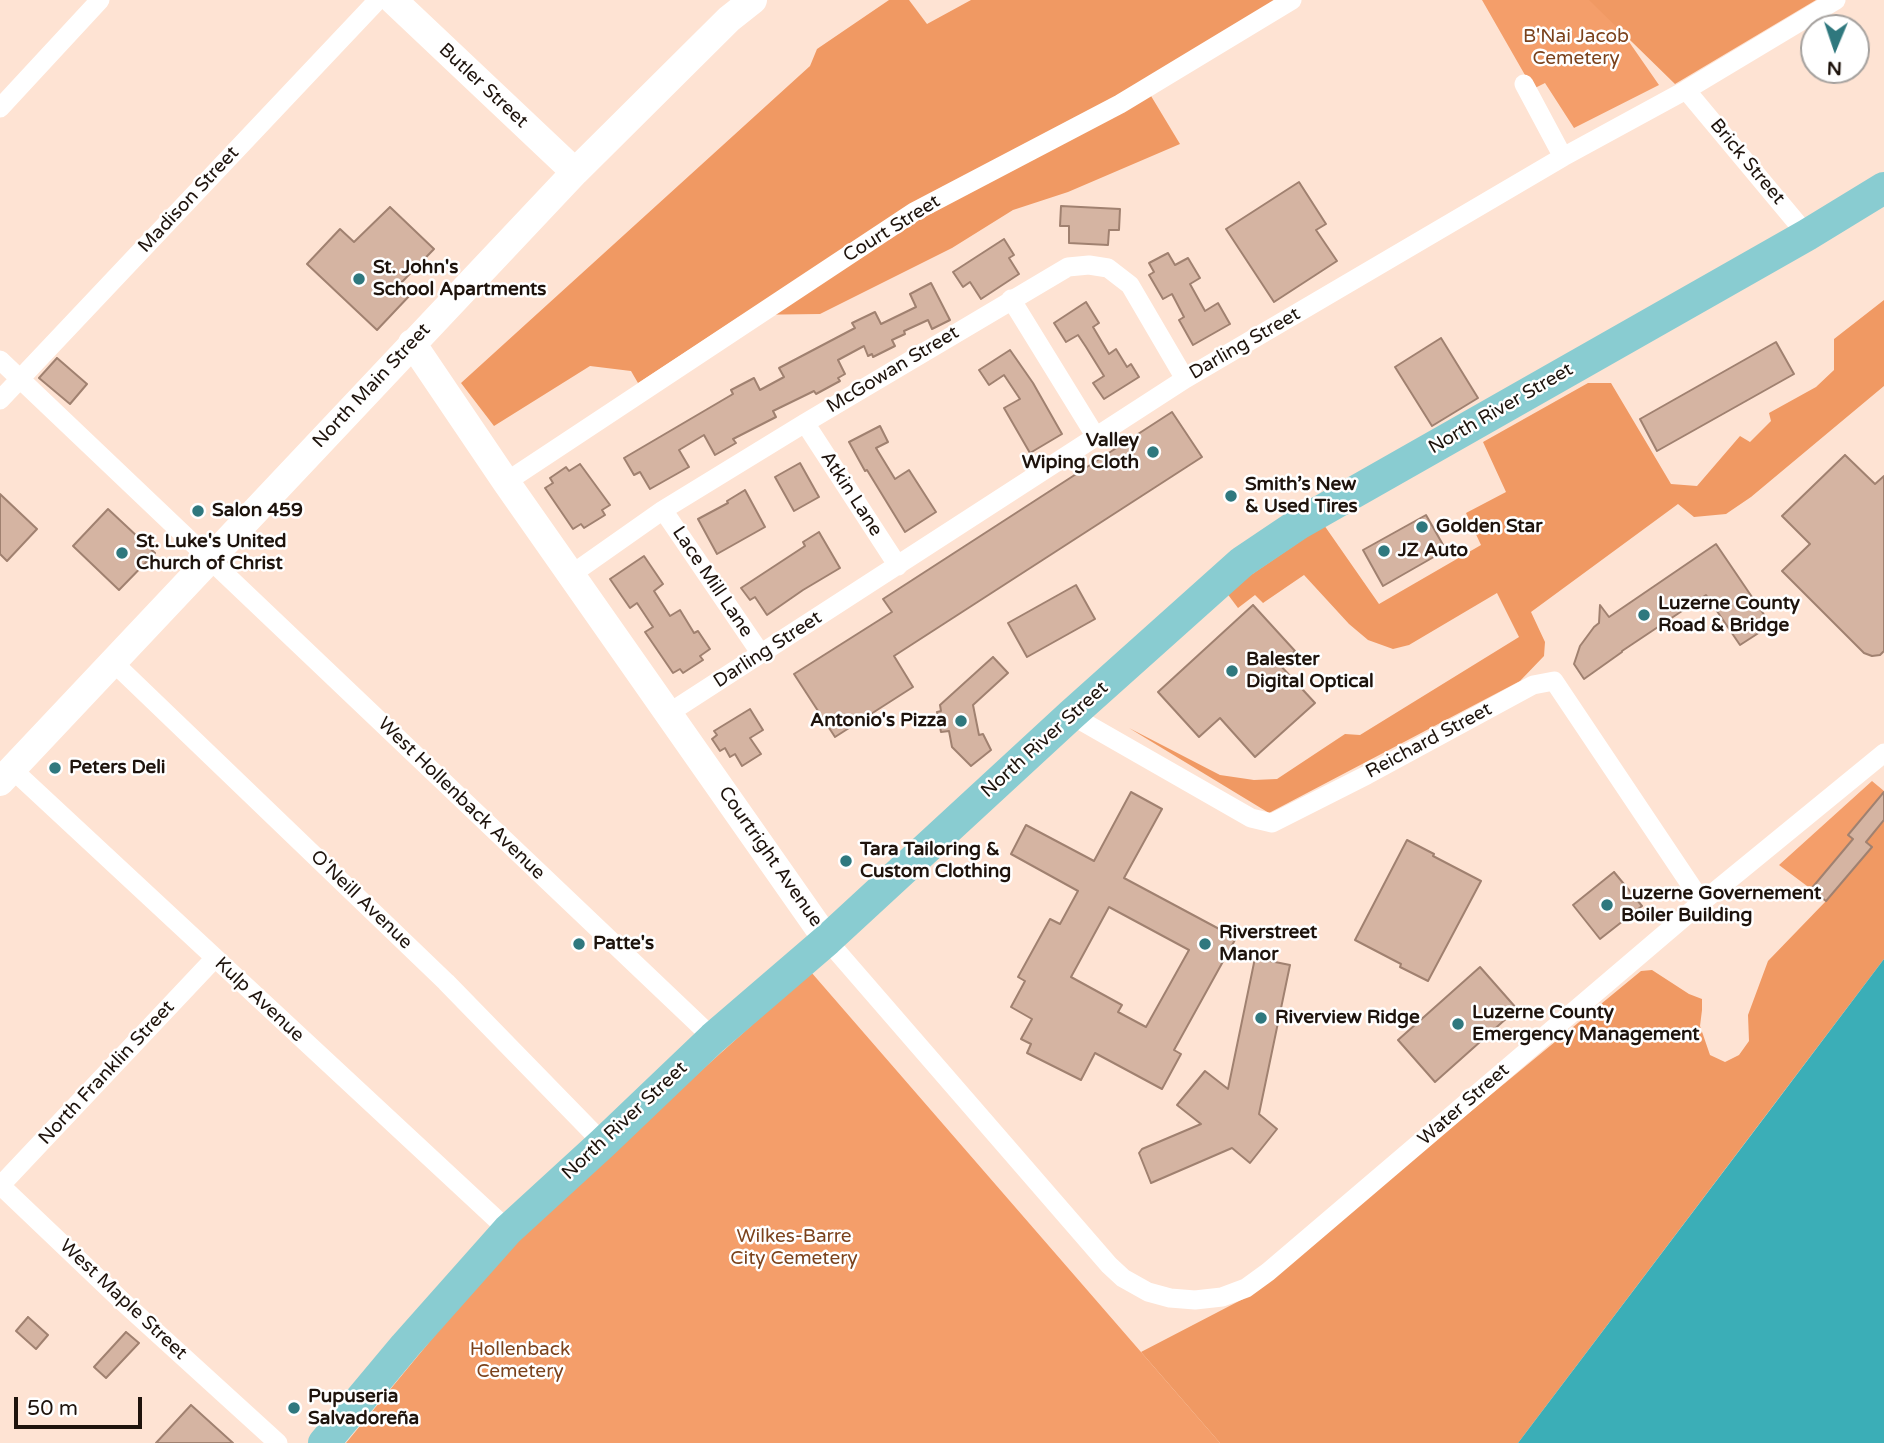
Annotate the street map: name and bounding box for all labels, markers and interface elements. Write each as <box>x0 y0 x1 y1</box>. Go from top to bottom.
north arrow <box>1800 14 1870 84</box>
park label: B'Nai Jacob Cemetery <box>1523 26 1629 70</box>
street label: Butler Street <box>434 39 532 133</box>
text: N <box>1826 57 1842 79</box>
street label: Brick Street <box>1705 115 1789 209</box>
street label: Madison Street <box>134 142 244 258</box>
street label: Court Street <box>839 190 945 268</box>
place label: St. John's School Apartments <box>373 257 546 301</box>
marker: St. John's School Apartments <box>351 271 367 287</box>
street label: Darling Street <box>1185 303 1305 385</box>
street label: North Main Street <box>308 319 436 453</box>
street label: McGowan Street <box>823 322 963 418</box>
street label: North River Street <box>1425 358 1577 460</box>
place label: Valley Wiping Cloth <box>1022 430 1139 474</box>
marker: Valley Wiping Cloth <box>1145 444 1161 460</box>
street label: Atkin Lane <box>815 447 887 541</box>
place label: Smith’s New & Used Tires <box>1245 474 1358 518</box>
marker: Smith’s New & Used Tires <box>1223 488 1239 504</box>
place label: Salon 459 <box>212 500 303 522</box>
marker: Salon 459 <box>190 503 206 519</box>
place label: Golden Star <box>1436 516 1542 538</box>
marker: Golden Star <box>1414 519 1430 535</box>
street label: Lace Mill Lane <box>667 522 757 642</box>
place label: St. Luke's United Church of Christ <box>136 531 286 575</box>
place label: JZ Auto <box>1398 540 1468 562</box>
marker: JZ Auto <box>1376 543 1392 559</box>
marker: St. Luke's United Church of Christ <box>114 545 130 561</box>
place label: Luzerne County Road & Bridge <box>1658 593 1800 637</box>
street label: Darling Street <box>710 607 826 693</box>
marker: Luzerne County Road & Bridge <box>1636 607 1652 623</box>
place label: Balester Digital Optical <box>1246 649 1374 693</box>
marker: Balester Digital Optical <box>1224 663 1240 679</box>
street label: North River Street <box>977 677 1113 803</box>
street label: Reichard Street <box>1362 698 1496 784</box>
place label: Antonio's Pizza <box>810 710 947 732</box>
street label: West Hollenback Avenue <box>373 713 549 885</box>
marker: Antonio's Pizza <box>953 713 969 729</box>
place label: Peters Deli <box>69 757 166 779</box>
marker: Peters Deli <box>47 760 63 776</box>
street label: Courtright Avenue <box>713 782 827 932</box>
place label: Tara Tailoring & Custom Clothing <box>860 839 1011 883</box>
street label: O'Neill Avenue <box>305 846 417 954</box>
marker: Tara Tailoring & Custom Clothing <box>838 853 854 869</box>
place label: Luzerne Governement Boiler Building <box>1621 883 1821 927</box>
marker: Luzerne Governement Boiler Building <box>1599 897 1615 913</box>
place label: Riverstreet Manor <box>1219 922 1317 966</box>
place label: Patte's <box>593 933 654 955</box>
marker: Patte's <box>571 936 587 952</box>
marker: Riverstreet Manor <box>1197 936 1213 952</box>
street label: Kulp Avenue <box>210 953 308 1047</box>
street label: North Franklin Street <box>34 996 180 1150</box>
place label: Luzerne County Emergency Management <box>1472 1002 1700 1046</box>
place label: Riverview Ridge <box>1275 1007 1420 1029</box>
marker: Riverview Ridge <box>1253 1010 1269 1026</box>
marker: Luzerne County Emergency Management <box>1450 1016 1466 1032</box>
street label: North River Street <box>558 1057 692 1185</box>
street label: Water Street <box>1414 1059 1514 1151</box>
park label: Wilkes-Barre City Cemetery <box>730 1226 858 1270</box>
street label: West Maple Street <box>54 1235 192 1365</box>
park label: Hollenback Cemetery <box>470 1339 570 1383</box>
scale bar <box>18 1384 145 1428</box>
place label: Pupuseria Salvadoreña <box>308 1386 419 1430</box>
text: 50 m <box>27 1396 78 1421</box>
marker: Pupuseria Salvadoreña <box>286 1400 302 1416</box>

